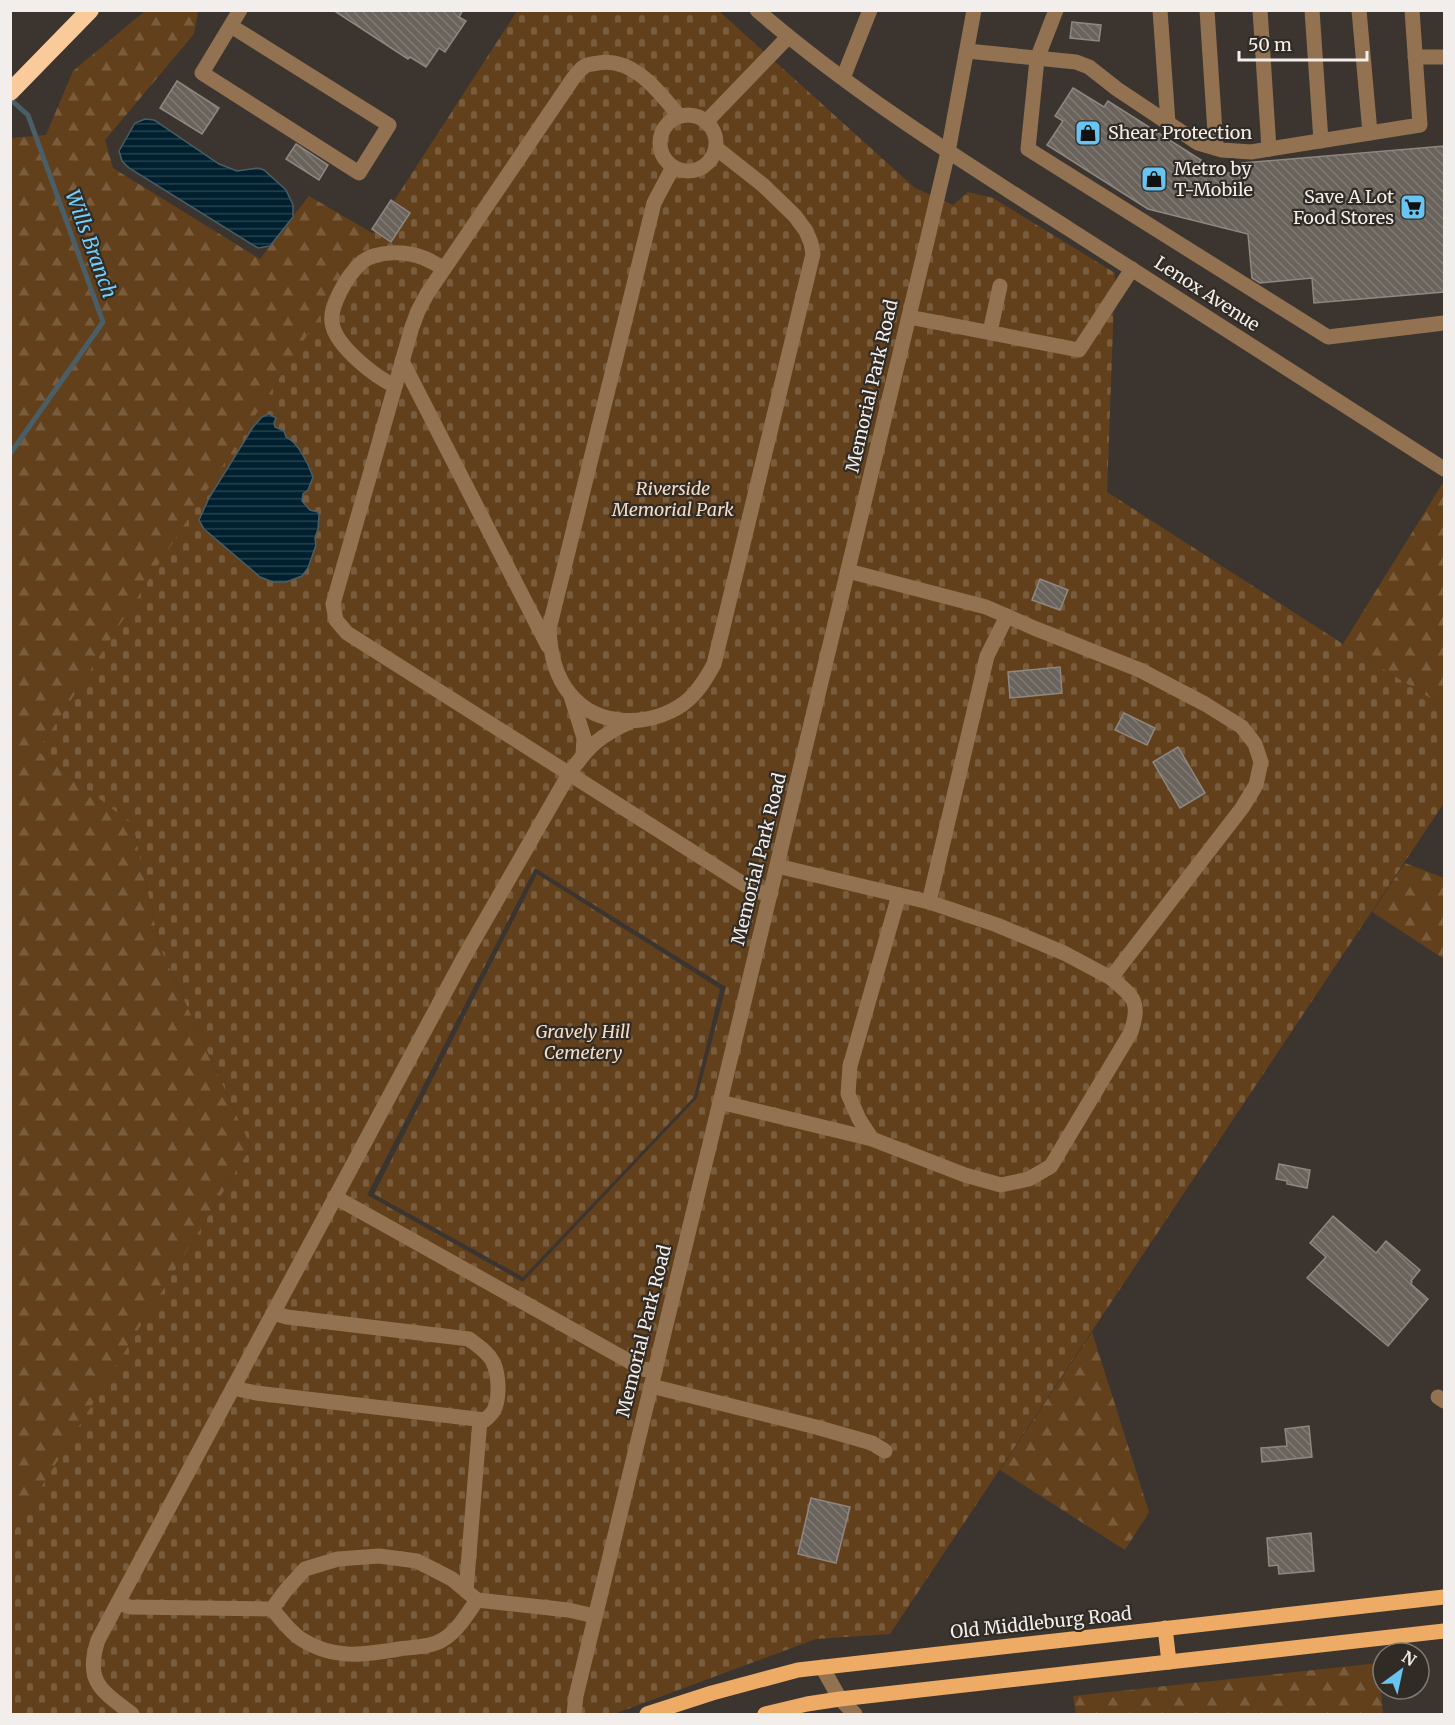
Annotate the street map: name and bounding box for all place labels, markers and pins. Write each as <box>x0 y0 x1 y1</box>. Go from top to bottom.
shop icon: Shear Protection <box>1073 118 1103 148</box>
place label: Shear Protection <box>1108 121 1252 144</box>
place label: Metro by T-Mobile <box>1174 157 1253 201</box>
shop icon: Metro by T-Mobile <box>1139 164 1169 194</box>
place label: Save A Lot Food Stores <box>1293 185 1394 229</box>
supermarket icon: Save A Lot Food Stores <box>1398 192 1428 222</box>

